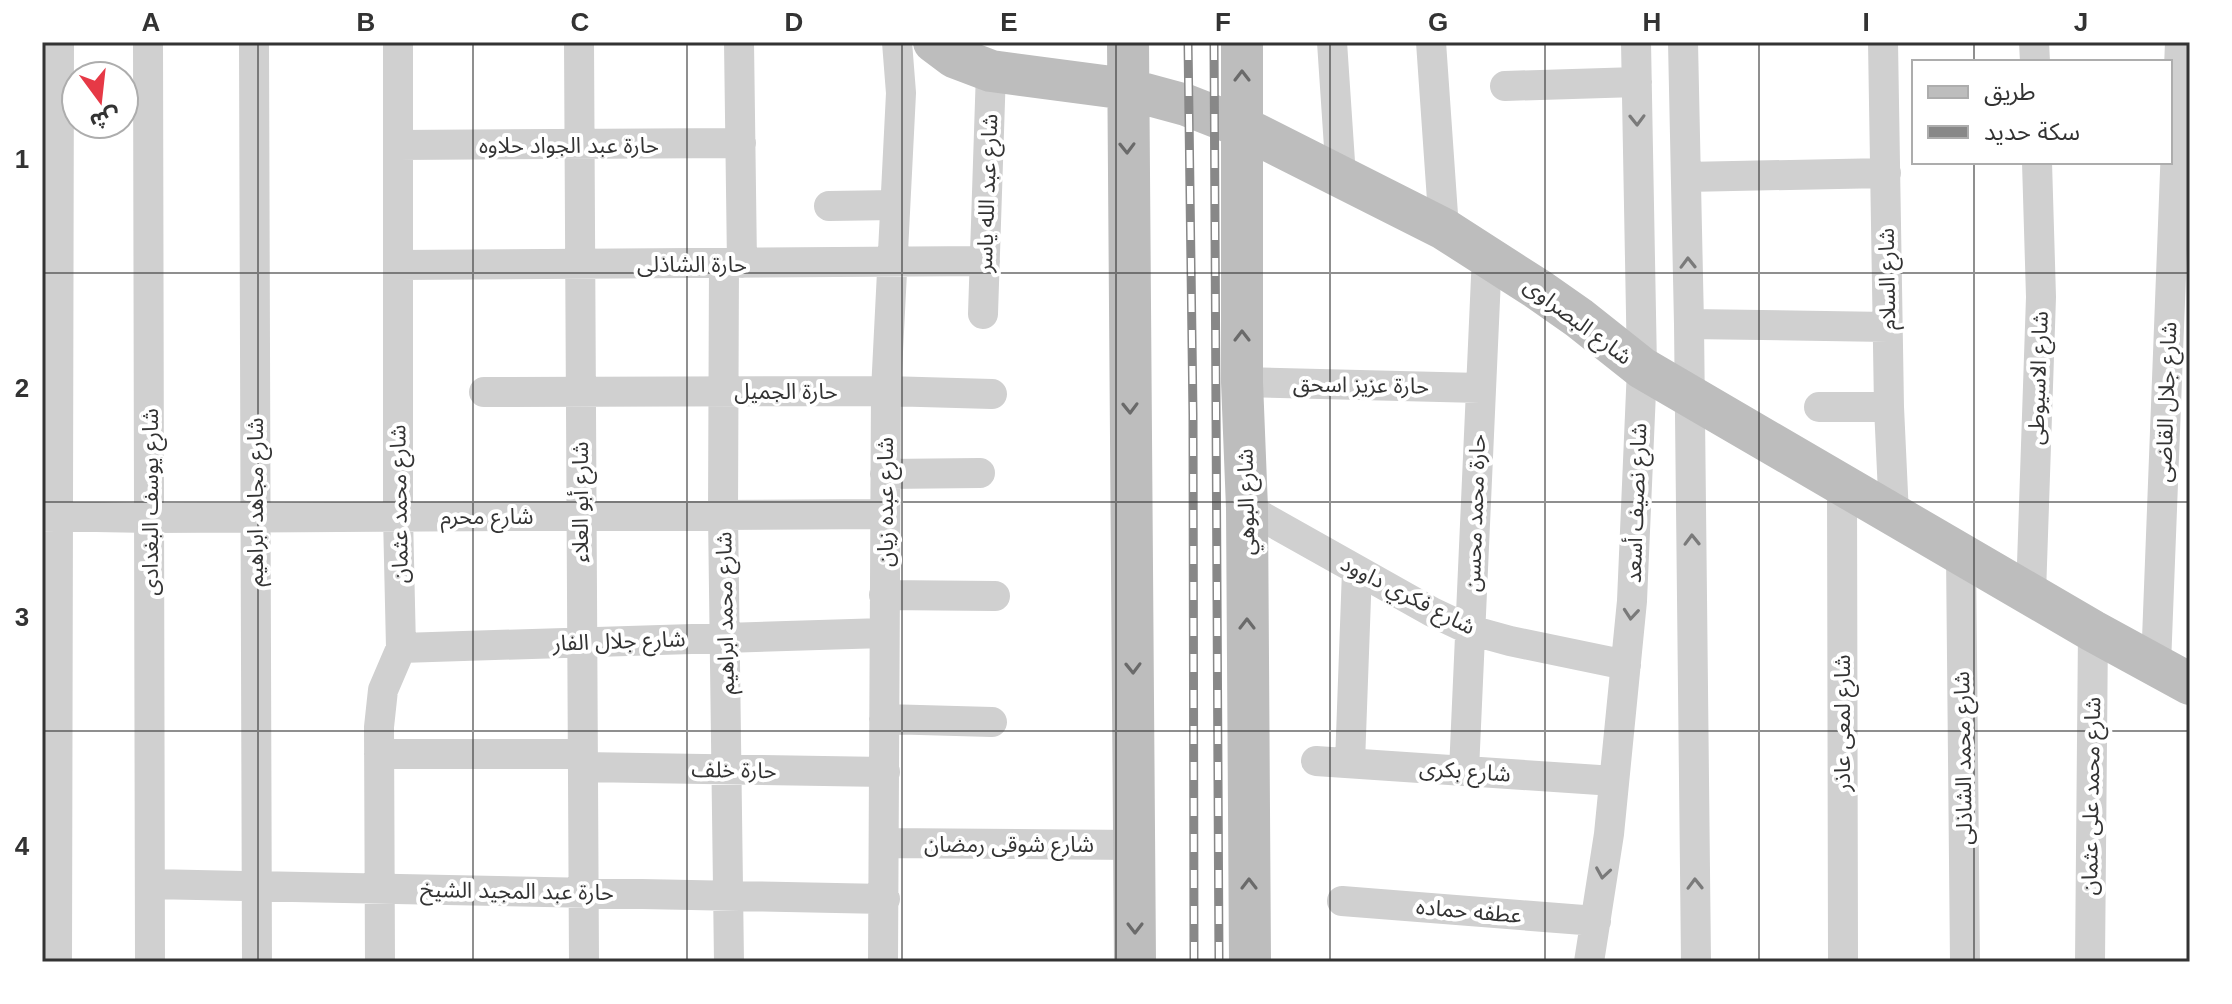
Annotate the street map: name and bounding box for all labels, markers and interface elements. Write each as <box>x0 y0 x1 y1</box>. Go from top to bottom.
text: A <box>142 7 161 37</box>
text: B <box>357 7 375 37</box>
text: C <box>571 7 590 37</box>
text: D <box>785 7 803 37</box>
text: E <box>1000 7 1018 37</box>
text: F <box>1215 7 1231 37</box>
text: G <box>1428 7 1448 37</box>
text: H <box>1643 7 1661 37</box>
text: I <box>1862 7 1870 37</box>
text: J <box>2074 7 2088 37</box>
north arrow <box>60 60 140 140</box>
legend <box>1912 60 2172 164</box>
one-way arrow <box>1233 69 1251 82</box>
text: طريق <box>1984 78 2036 107</box>
text: ش <box>87 103 123 135</box>
street label: شارع عبد الله ياسر <box>972 113 1006 274</box>
one-way arrow <box>1629 114 1646 127</box>
text: سكة حديد <box>1984 118 2080 145</box>
street label: حارة عبد الجواد حلاوه <box>479 133 659 159</box>
one-way arrow <box>1118 142 1136 155</box>
text: 1 <box>15 144 29 174</box>
street label: شارع السلام <box>1874 227 1904 330</box>
street label: حارة الشاذلى <box>637 252 747 278</box>
one-way arrow <box>1679 256 1696 269</box>
street label: شارع البصراوى <box>1517 272 1637 373</box>
street label: شارع الاسيوطى <box>2023 311 2057 446</box>
street label: شارع جلال القاضى <box>2151 321 2185 483</box>
one-way arrow <box>1233 329 1251 342</box>
street label: حارة عزيز اسحق <box>1293 371 1429 400</box>
text: 2 <box>15 373 29 403</box>
street label: حارة الجميل <box>734 379 838 405</box>
one-way arrow <box>1121 402 1139 415</box>
street label: شارع يوسف البغدادى <box>138 408 167 596</box>
street label: شارع مجاهد ابراهيم <box>243 417 272 587</box>
street label: شارع نصيف أسعد <box>1620 423 1655 583</box>
street label: شارع محمد عثمان <box>385 424 417 583</box>
street label: حارة محمد محسن <box>1460 434 1491 592</box>
street label: شارع عبده زيان <box>873 437 902 567</box>
street label: شارع أبو العلاء <box>567 441 597 563</box>
street label: شارع البوهي <box>1233 448 1264 556</box>
street label: شارع محرم <box>440 504 534 533</box>
street label: شارع محمد ابراهيم <box>711 531 743 695</box>
one-way arrow <box>1683 533 1701 546</box>
street label: شارع فكري داوود <box>1335 550 1479 643</box>
text: 3 <box>15 602 29 632</box>
one-way arrow <box>1623 608 1640 621</box>
one-way arrow <box>1239 617 1256 630</box>
street label: شارع جلال الفار <box>551 626 686 660</box>
street label: شارع لمعى عاذر <box>1830 654 1859 793</box>
one-way arrow <box>1124 662 1141 675</box>
street label: شارع محمد الشاذلى <box>1949 671 1981 845</box>
street label: شارع محمد على عثمان <box>2077 697 2109 896</box>
street label: شارع بكرى <box>1418 755 1512 791</box>
street label: حارة خلف <box>691 757 777 784</box>
text: 4 <box>15 831 30 861</box>
street label: شارع شوقى رمضان <box>924 832 1094 861</box>
one-way arrow <box>1595 866 1612 880</box>
street label: حارة عبد المجيد الشيخ <box>420 877 614 909</box>
one-way arrow <box>1240 877 1258 890</box>
one-way arrow <box>1687 877 1704 890</box>
street label: عطفه حماده <box>1415 894 1523 928</box>
one-way arrow <box>1126 922 1144 935</box>

